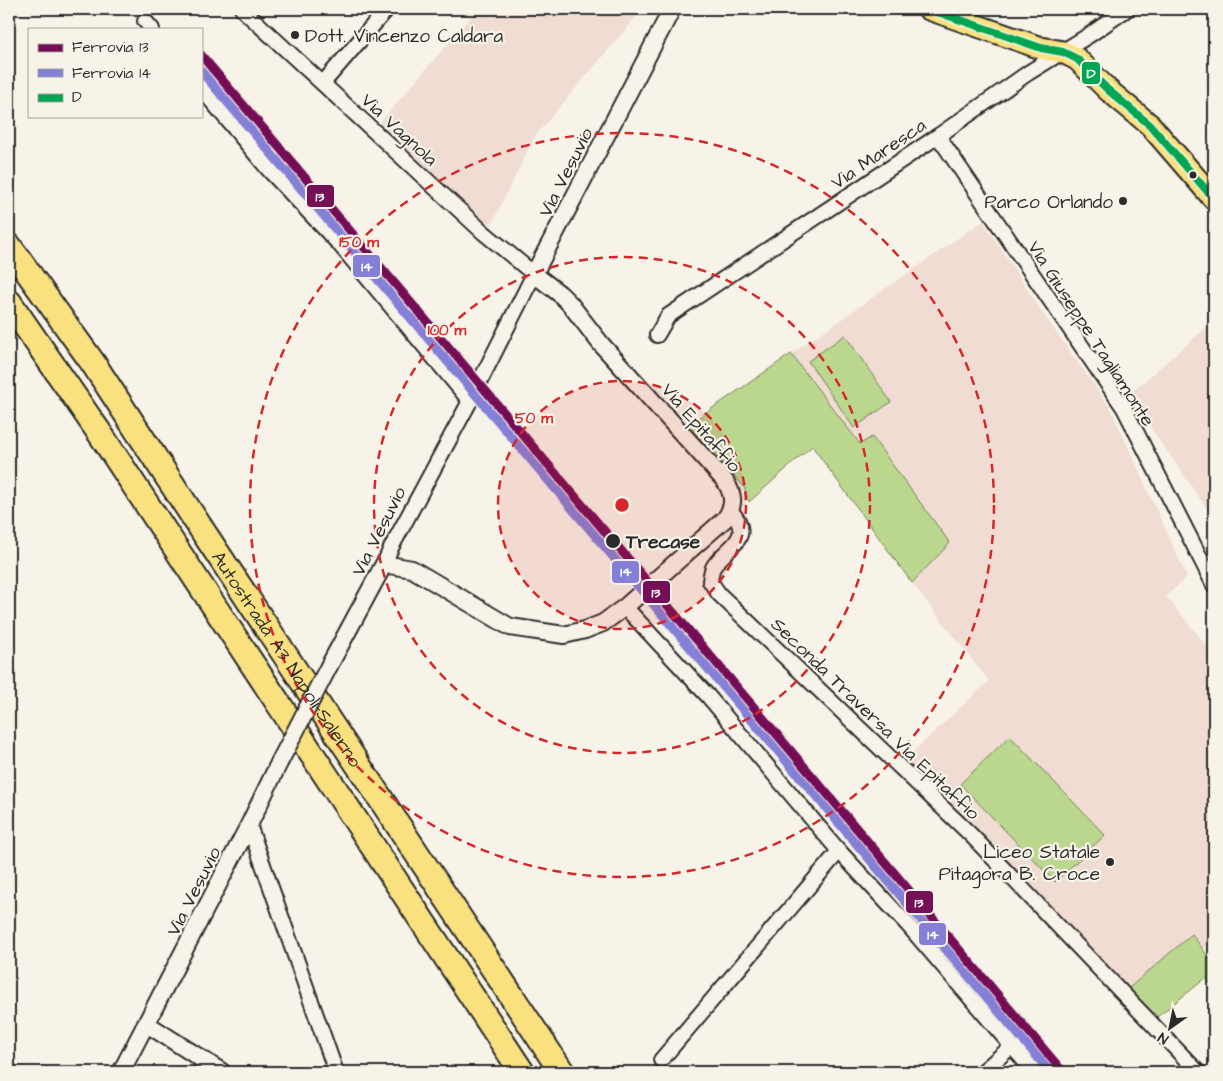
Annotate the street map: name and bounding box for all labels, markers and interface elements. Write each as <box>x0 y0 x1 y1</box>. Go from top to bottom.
place label: Dott. Vincenzo Caldara <box>305 23 503 50</box>
legend <box>28 28 202 118</box>
marker: Dott. Vincenzo Caldara <box>289 29 301 41</box>
text: Ferrovia 13 <box>72 37 149 58</box>
line badge: D <box>1081 61 1101 85</box>
text: Ferrovia 14 <box>72 63 151 84</box>
text: D <box>1086 64 1096 84</box>
text: D <box>72 87 82 108</box>
street label: Via Vagnola <box>354 87 444 174</box>
street label: Via Maresca <box>826 112 932 196</box>
street label: Via Vesuvio <box>532 123 600 222</box>
unlabelled marker <box>1188 170 1198 180</box>
line badge: 13 <box>306 184 335 208</box>
text: 13 <box>316 187 325 207</box>
place label: Parco Orlando <box>985 189 1113 216</box>
marker: Parco Orlando <box>1117 195 1129 207</box>
text: 150 m <box>339 232 379 253</box>
street label: Via Giuseppe Tagliamonte <box>1020 236 1161 432</box>
line badge: 14 <box>352 254 381 278</box>
text: 14 <box>361 257 373 277</box>
text: 100 m <box>428 320 467 341</box>
street label: Via Epitaffio <box>655 378 747 479</box>
text: 50 m <box>515 408 553 429</box>
street label: Via Vesuvio <box>345 482 413 581</box>
centre of rings <box>613 496 631 514</box>
place label: Trecase <box>625 529 701 556</box>
marker: Trecase <box>604 532 622 550</box>
street label: Autostrada A3 Napoli-Salerno <box>205 546 368 773</box>
line badge: 14 <box>611 560 640 584</box>
text: 14 <box>620 562 632 582</box>
line badge: 13 <box>642 580 671 604</box>
text: 13 <box>652 583 661 603</box>
street label: Seconda Traversa Via Epitaffio <box>764 612 986 827</box>
place label: Liceo Statale Pitagora B. Croce <box>939 839 1100 889</box>
street label: Via Vesuvio <box>160 842 228 941</box>
marker: Liceo Statale Pitagora B. Croce <box>1104 856 1116 868</box>
line badge: 13 <box>905 890 934 914</box>
text: 13 <box>915 893 924 913</box>
line badge: 14 <box>918 922 947 946</box>
text: 14 <box>927 925 939 945</box>
north arrow <box>1146 1004 1196 1054</box>
text: N <box>1154 1027 1173 1049</box>

